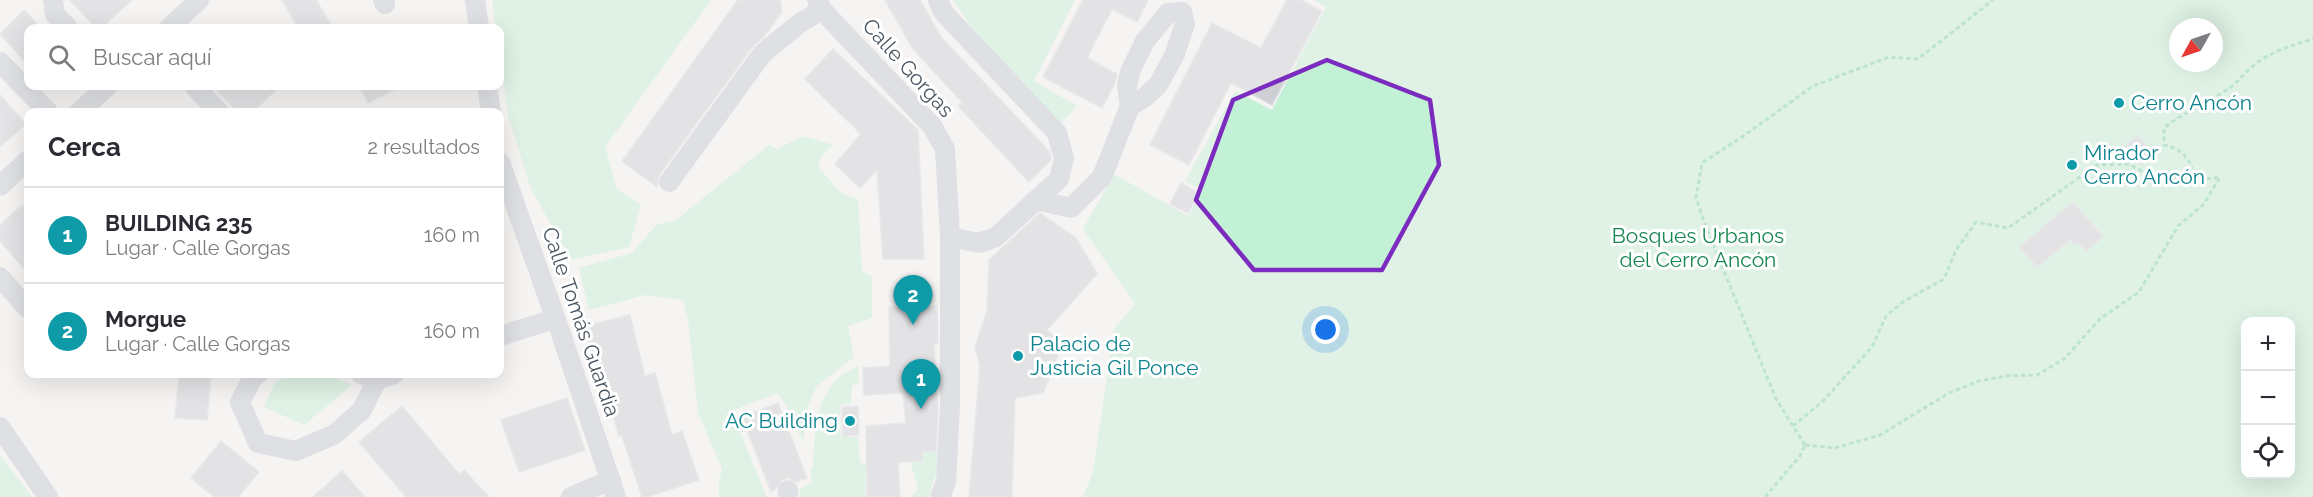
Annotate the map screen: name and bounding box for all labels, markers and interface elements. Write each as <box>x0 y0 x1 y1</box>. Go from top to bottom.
street label: Calle Gorgas <box>858 13 959 122</box>
north arrow <box>2169 18 2223 72</box>
search box <box>24 24 504 90</box>
icon: search <box>45 41 78 74</box>
text: Buscar aquí <box>93 44 212 70</box>
place label: Cerro Ancón <box>2131 90 2252 115</box>
marker: Cerro Ancón <box>2112 96 2126 110</box>
text: Cerca <box>48 132 121 162</box>
text: 2 resultados <box>367 135 480 159</box>
place label: Mirador Cerro Ancón <box>2084 140 2205 189</box>
marker: Mirador Cerro Ancón <box>2065 158 2079 172</box>
text: BUILDING 235 <box>105 210 253 236</box>
text: 1 <box>63 223 72 247</box>
text: 160 m <box>424 223 480 247</box>
park label: Bosques Urbanos del Cerro Ancón <box>1612 223 1784 272</box>
street label: Calle Tomás Guardia <box>537 224 626 420</box>
text: Lugar · Calle Gorgas <box>105 236 291 260</box>
pin: 2 <box>894 276 932 325</box>
text: Morgue <box>105 306 186 332</box>
your location <box>1311 315 1340 344</box>
map controls <box>2241 317 2295 479</box>
button: + <box>2241 317 2295 371</box>
text: 2 <box>62 319 73 343</box>
text: 160 m <box>424 319 480 343</box>
place label: Palacio de Justicia Gil Ponce <box>1030 331 1199 380</box>
text: Lugar · Calle Gorgas <box>105 332 291 356</box>
marker: Palacio de Justicia Gil Ponce <box>1011 349 1025 363</box>
pin: 1 <box>902 360 940 409</box>
button: − <box>2241 371 2295 425</box>
place label: AC Building <box>725 408 838 433</box>
marker: AC Building <box>843 414 857 428</box>
button: locate <box>2241 425 2295 479</box>

